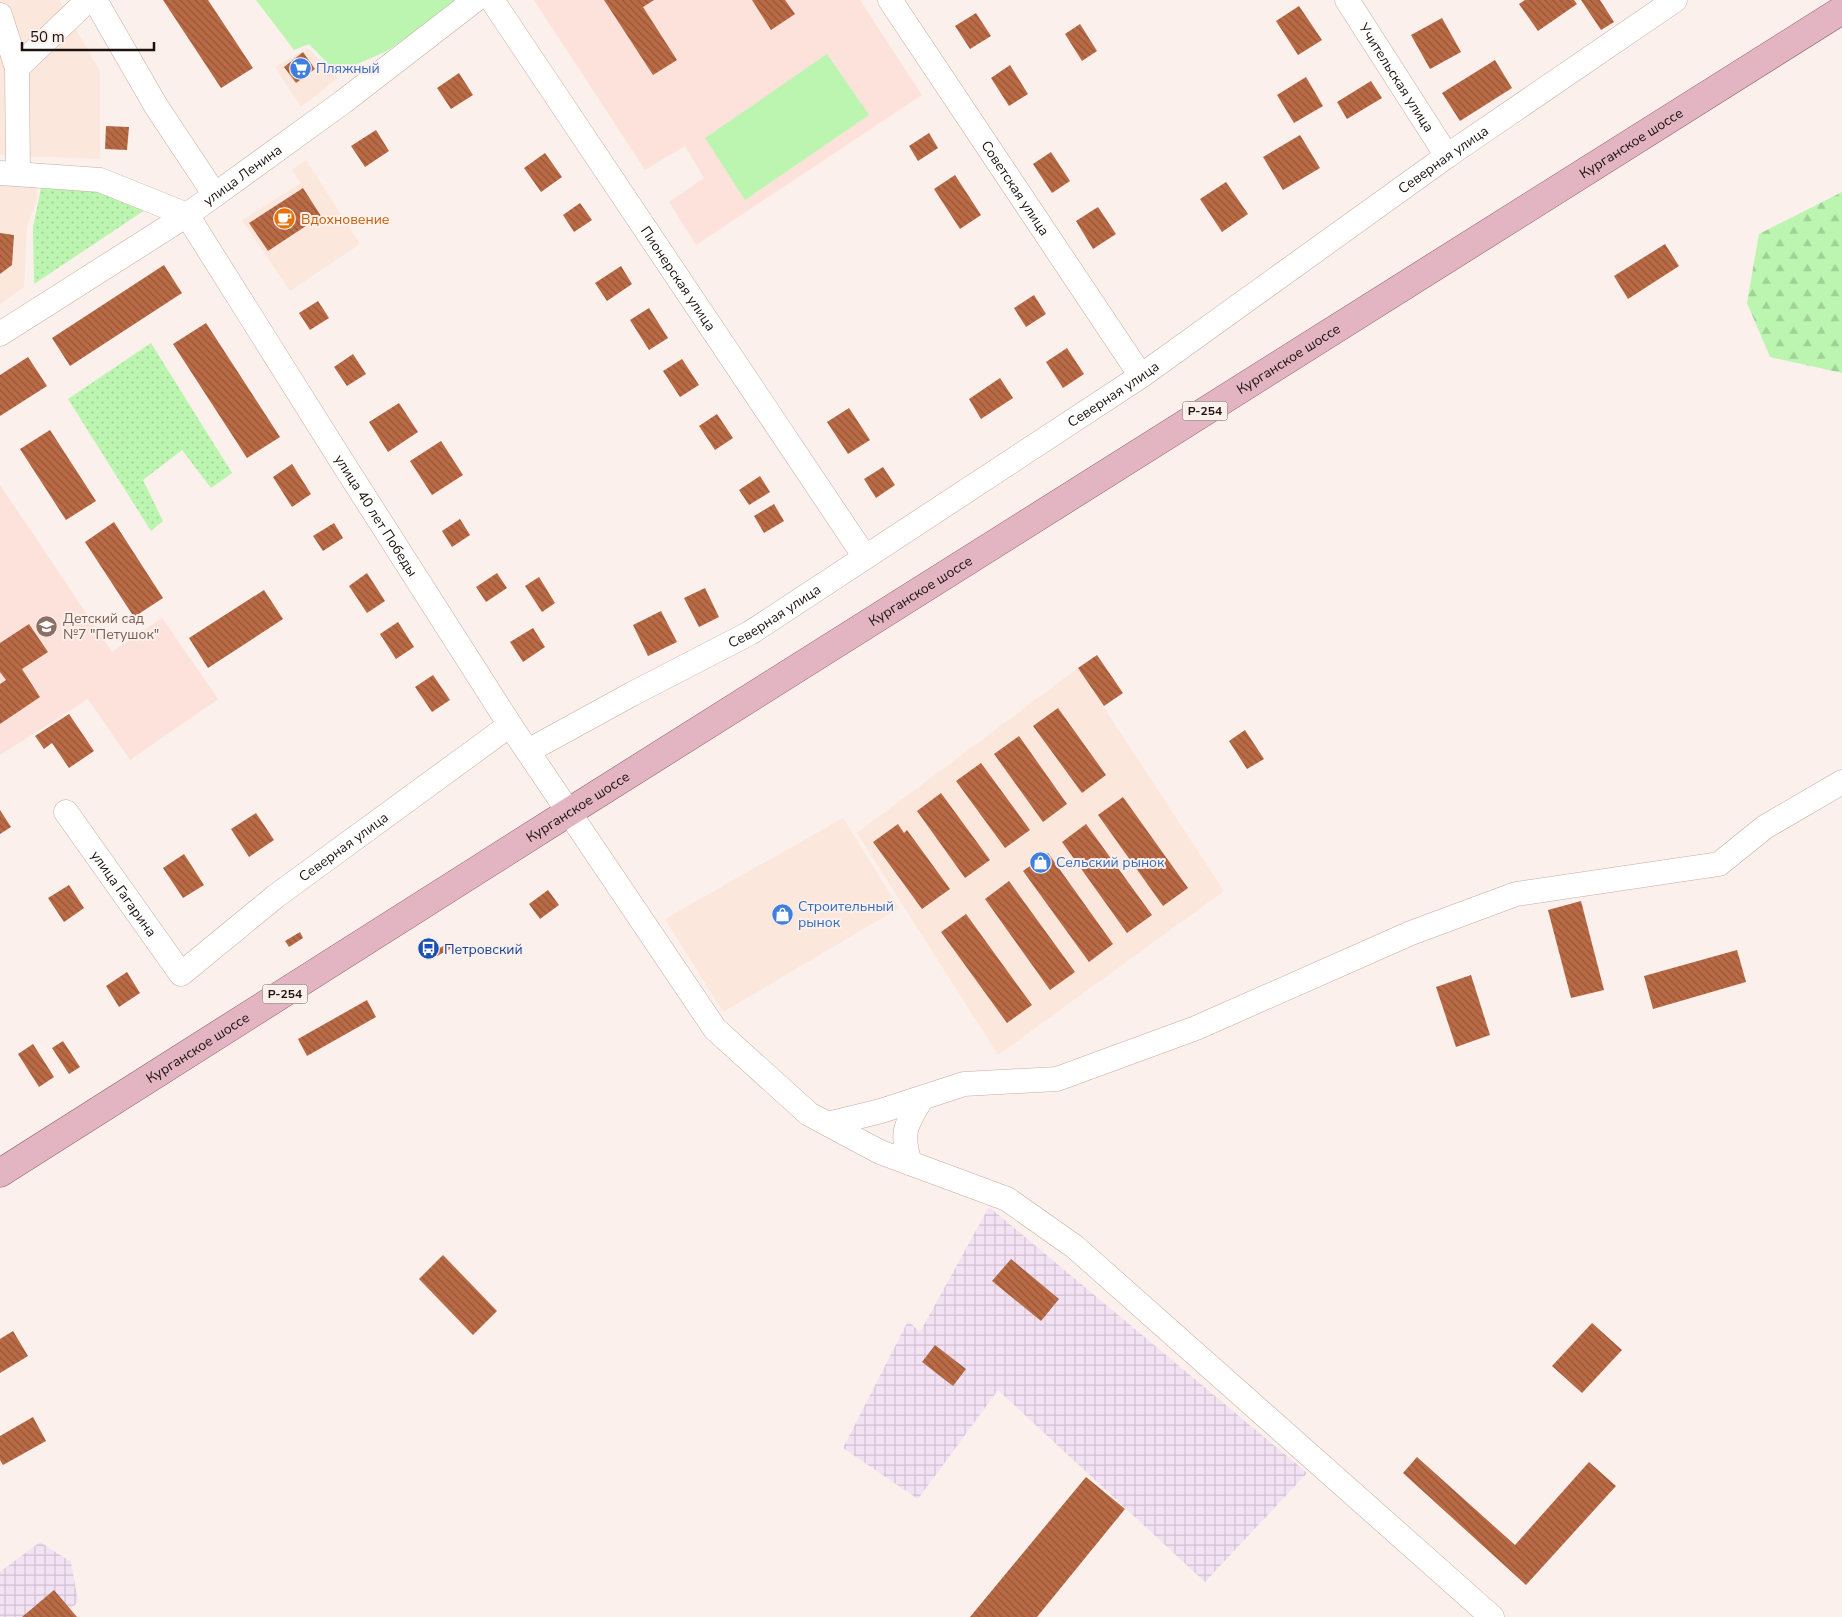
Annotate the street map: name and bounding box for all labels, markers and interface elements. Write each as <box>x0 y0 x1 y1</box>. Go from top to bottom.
street label: Учительская улица <box>1354 19 1438 136</box>
scale bar <box>22 20 155 52</box>
text: 50 m <box>30 27 65 47</box>
supermarket icon: Пляжный <box>288 56 312 80</box>
place label: Пляжный <box>316 59 380 78</box>
street label: Курганское шоссе <box>1576 104 1687 183</box>
street label: Северная улица <box>1394 121 1492 198</box>
street label: Советская улица <box>976 137 1054 239</box>
street label: улица Ленина <box>199 140 286 210</box>
cafe icon: Вдохновение <box>273 207 297 231</box>
place label: Вдохновение <box>301 210 389 229</box>
street label: Пионерская улица <box>636 222 720 335</box>
street label: Курганское шоссе <box>1233 319 1344 399</box>
street label: Северная улица <box>1064 357 1163 432</box>
road number: Р-254 <box>1182 402 1228 421</box>
street label: улица 40 лет Победы <box>330 451 422 580</box>
street label: Курганское шоссе <box>865 551 976 631</box>
street label: Северная улица <box>725 580 825 653</box>
place label: Детский сад №7 "Петушок" <box>63 609 159 644</box>
school or university icon: Детский сад №7 "Петушок" <box>35 614 59 638</box>
street label: Курганское шоссе <box>522 767 633 847</box>
street label: Северная улица <box>295 808 392 886</box>
street label: улица Гагарина <box>86 847 161 941</box>
shop icon: Сельский рынок <box>1028 850 1052 874</box>
place label: Сельский рынок <box>1056 853 1165 872</box>
place label: Строительный рынок <box>798 897 894 932</box>
shop icon: Строительный рынок <box>770 902 794 926</box>
bus stop icon: Петровский <box>416 937 440 961</box>
place label: Петровский <box>444 940 523 959</box>
road number: Р-254 <box>262 984 308 1004</box>
street label: Курганское шоссе <box>142 1008 253 1088</box>

